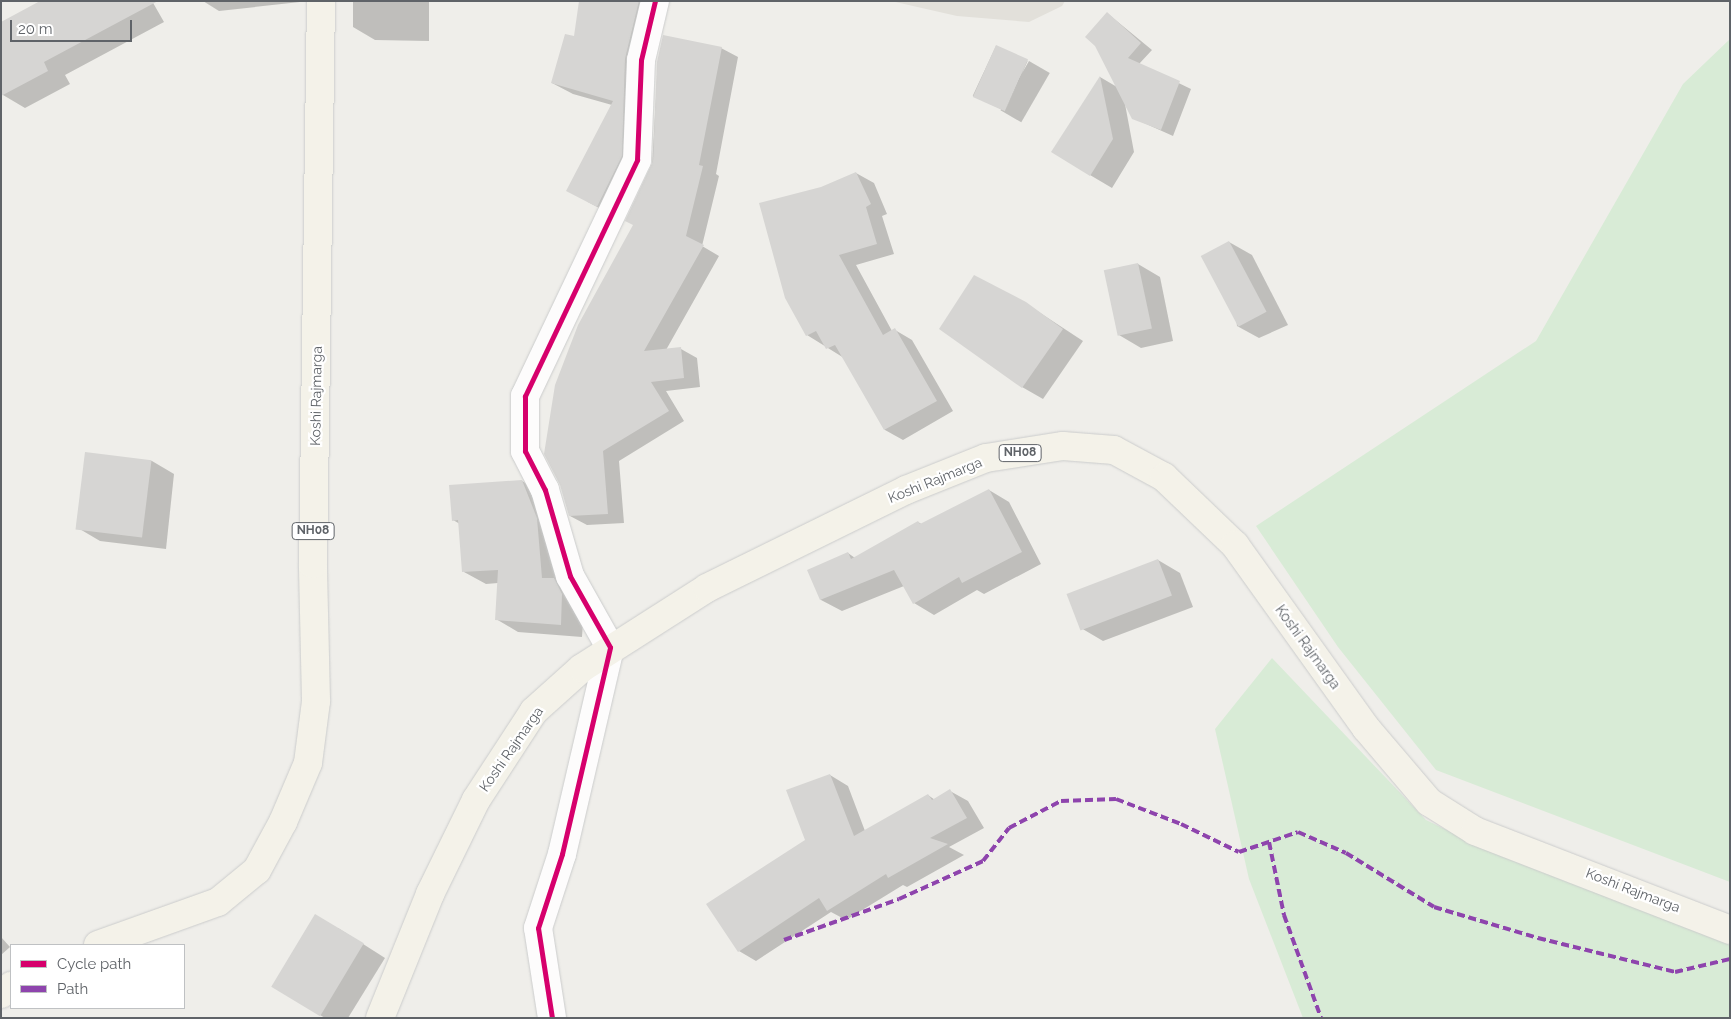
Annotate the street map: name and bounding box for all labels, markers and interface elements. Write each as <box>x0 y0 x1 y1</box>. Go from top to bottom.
scale bar <box>12 10 135 42</box>
text: 20 m <box>18 20 53 38</box>
street label: Koshi Rajmarga <box>307 346 325 446</box>
road number: NH08 <box>998 443 1042 462</box>
street label: Koshi Rajmarga <box>886 454 984 506</box>
road number: NH08 <box>290 522 336 540</box>
street label: Koshi Rajmarga <box>1272 602 1344 692</box>
street label: Koshi Rajmarga <box>476 703 546 795</box>
street label: Koshi Rajmarga <box>1583 864 1683 916</box>
legend <box>10 944 185 1009</box>
text: Cycle path <box>57 955 131 973</box>
text: Path <box>57 980 88 998</box>

